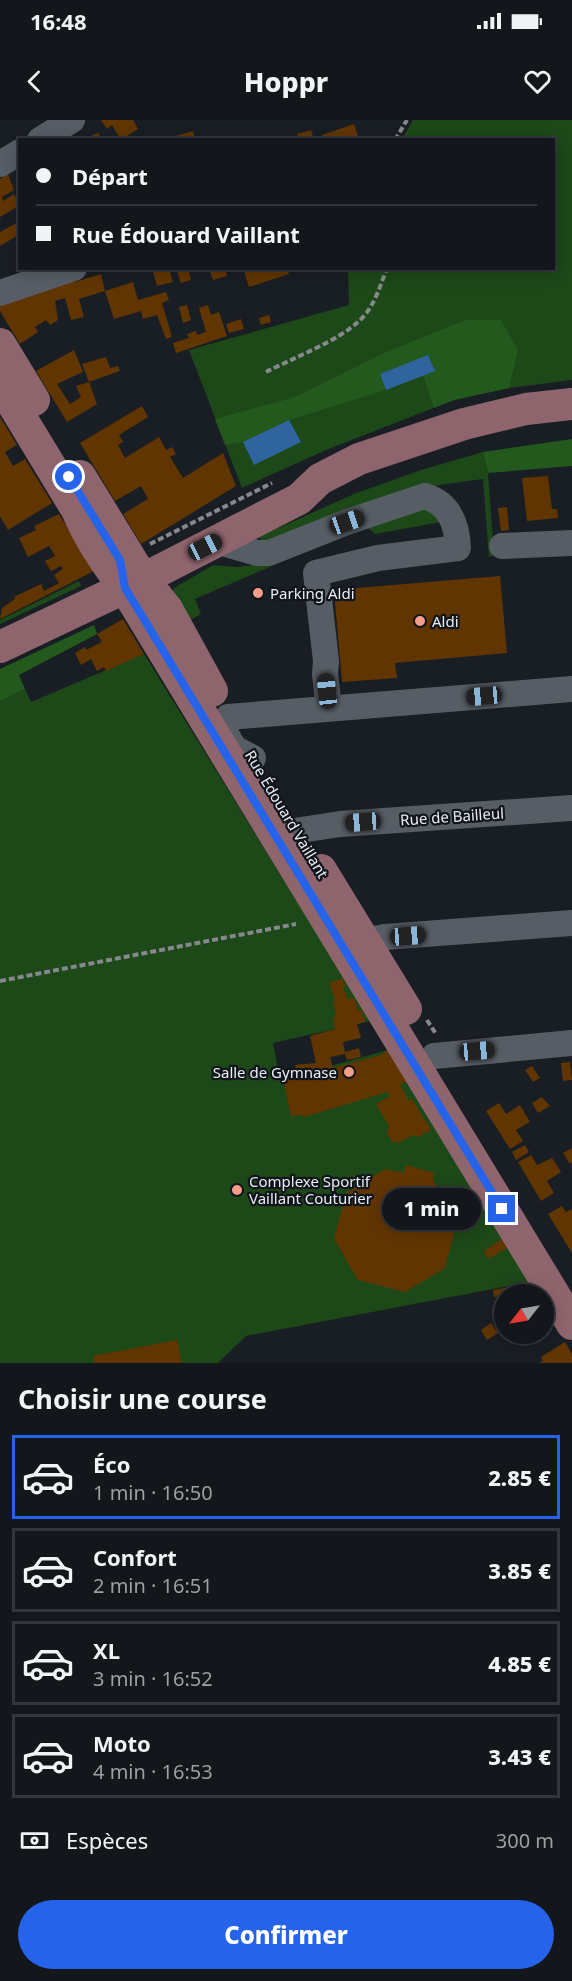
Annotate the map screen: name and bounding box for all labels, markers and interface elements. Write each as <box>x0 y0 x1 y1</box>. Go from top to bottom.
text: 16:48 <box>30 6 87 36</box>
text: Hoppr <box>244 63 328 100</box>
icon: back <box>18 65 51 98</box>
icon: heart <box>521 65 554 98</box>
text: Départ <box>72 161 148 191</box>
text: Rue Édouard Vaillant <box>72 219 300 249</box>
route start <box>55 463 82 490</box>
car <box>327 508 367 536</box>
car <box>185 531 225 563</box>
place label: Parking Aldi <box>270 583 355 603</box>
marker: Parking Aldi <box>251 586 265 600</box>
place label: Aldi <box>432 611 459 631</box>
marker: Aldi <box>413 614 427 628</box>
car <box>316 672 338 710</box>
car <box>465 685 503 707</box>
street label: Rue Édouard Vaillant <box>241 746 334 882</box>
street label: Rue de Bailleul <box>399 802 505 830</box>
car <box>344 812 382 832</box>
car <box>389 926 427 946</box>
car <box>458 1040 496 1062</box>
place label: Salle de Gymnase <box>213 1062 337 1082</box>
marker: Salle de Gymnase <box>342 1065 356 1079</box>
place label: Complexe Sportif Vaillant Couturier <box>249 1171 372 1208</box>
marker: Complexe Sportif Vaillant Couturier <box>230 1183 244 1197</box>
callout: 1 min <box>382 1188 481 1230</box>
text: 1 min <box>404 1195 459 1222</box>
route end <box>488 1195 515 1222</box>
north arrow <box>494 1284 554 1344</box>
map controls <box>494 1284 554 1344</box>
text: Choisir une course <box>18 1380 267 1417</box>
text: Éco <box>93 1449 130 1479</box>
icon: car <box>21 1450 75 1504</box>
text: 2.85 € <box>488 1462 551 1492</box>
text: 1 min · 16:50 <box>93 1479 213 1506</box>
text: Confort <box>93 1542 177 1572</box>
icon: car <box>21 1543 75 1597</box>
text: 3.85 € <box>488 1555 551 1585</box>
text: 2 min · 16:51 <box>93 1572 213 1599</box>
text: XL <box>93 1635 120 1665</box>
icon: car <box>21 1636 75 1690</box>
text: 4.85 € <box>488 1648 551 1678</box>
text: 3 min · 16:52 <box>93 1665 213 1692</box>
text: Moto <box>93 1728 151 1758</box>
icon: car <box>21 1729 75 1783</box>
text: 3.43 € <box>488 1741 551 1771</box>
text: 4 min · 16:53 <box>93 1758 213 1785</box>
icon: cash <box>18 1824 51 1857</box>
text: Espèces <box>66 1825 148 1855</box>
text: 300 m <box>496 1827 554 1854</box>
button: Confirmer <box>18 1900 554 1969</box>

